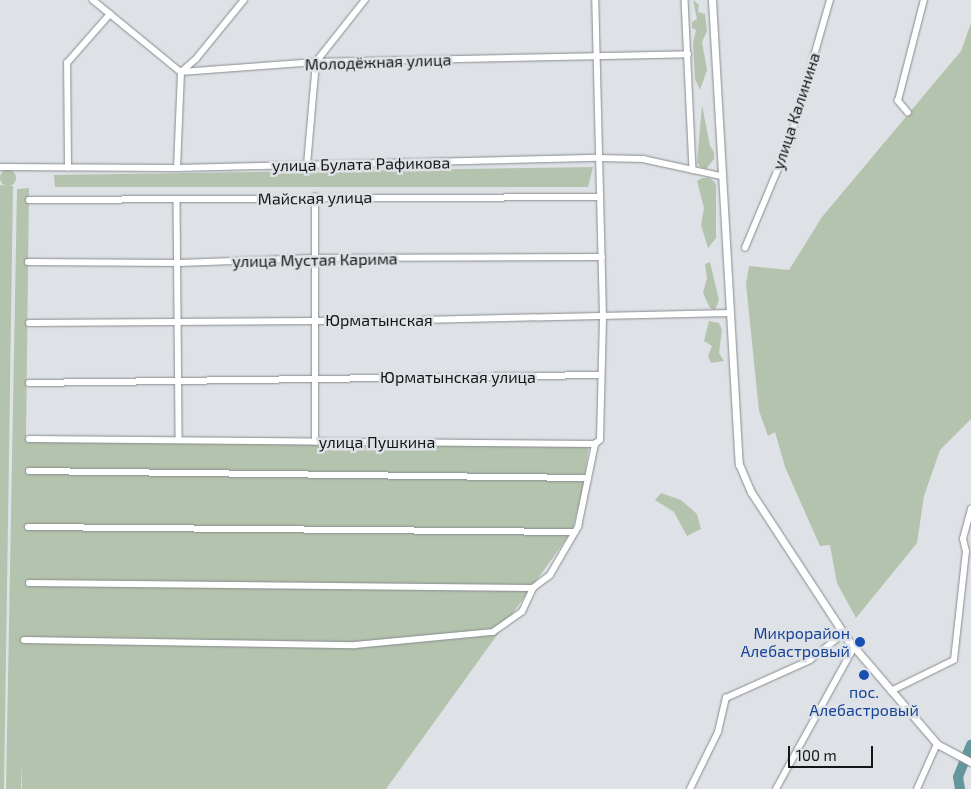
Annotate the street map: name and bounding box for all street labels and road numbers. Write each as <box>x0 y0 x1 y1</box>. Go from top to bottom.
street label: Молодёжная улица <box>304 50 452 74</box>
street label: улица Калинина <box>768 50 824 172</box>
street label: улица Булата Рафикова <box>272 153 450 175</box>
street label: Майская улица <box>258 187 372 209</box>
street label: улица Мустая Карима <box>232 249 398 271</box>
street label: Юрматынская <box>325 310 433 330</box>
street label: Юрматынская улица <box>380 367 536 387</box>
street label: улица Пушкина <box>319 432 435 452</box>

